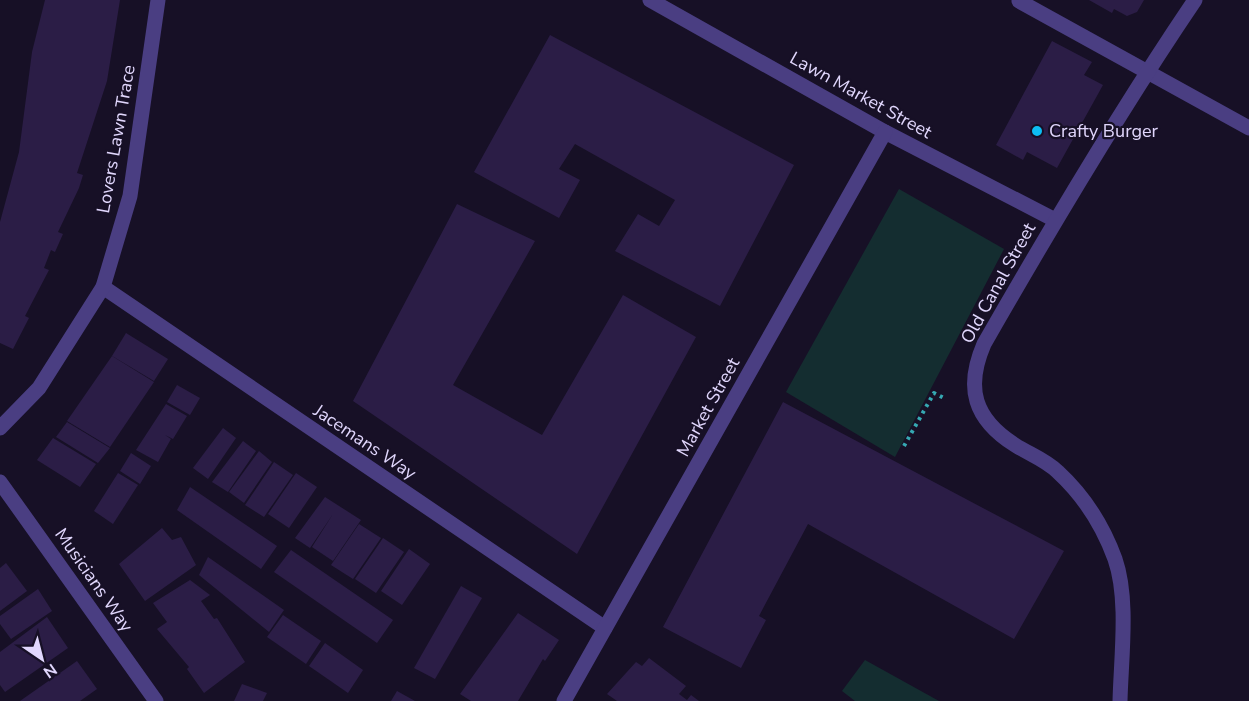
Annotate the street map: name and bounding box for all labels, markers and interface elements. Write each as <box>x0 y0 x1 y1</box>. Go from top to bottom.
street label: Lawn Market Street <box>786 46 937 144</box>
street label: Lovers Lawn Trace <box>91 63 141 215</box>
place label: Crafty Burger <box>1049 119 1159 143</box>
marker: Crafty Burger <box>1030 124 1044 138</box>
street label: Old Canal Street <box>955 218 1041 348</box>
street label: Market Street <box>671 353 745 461</box>
street label: Jacemans Way <box>308 398 422 486</box>
street label: Musicians Way <box>49 523 139 637</box>
north arrow <box>12 629 72 689</box>
text: N <box>39 658 61 683</box>

